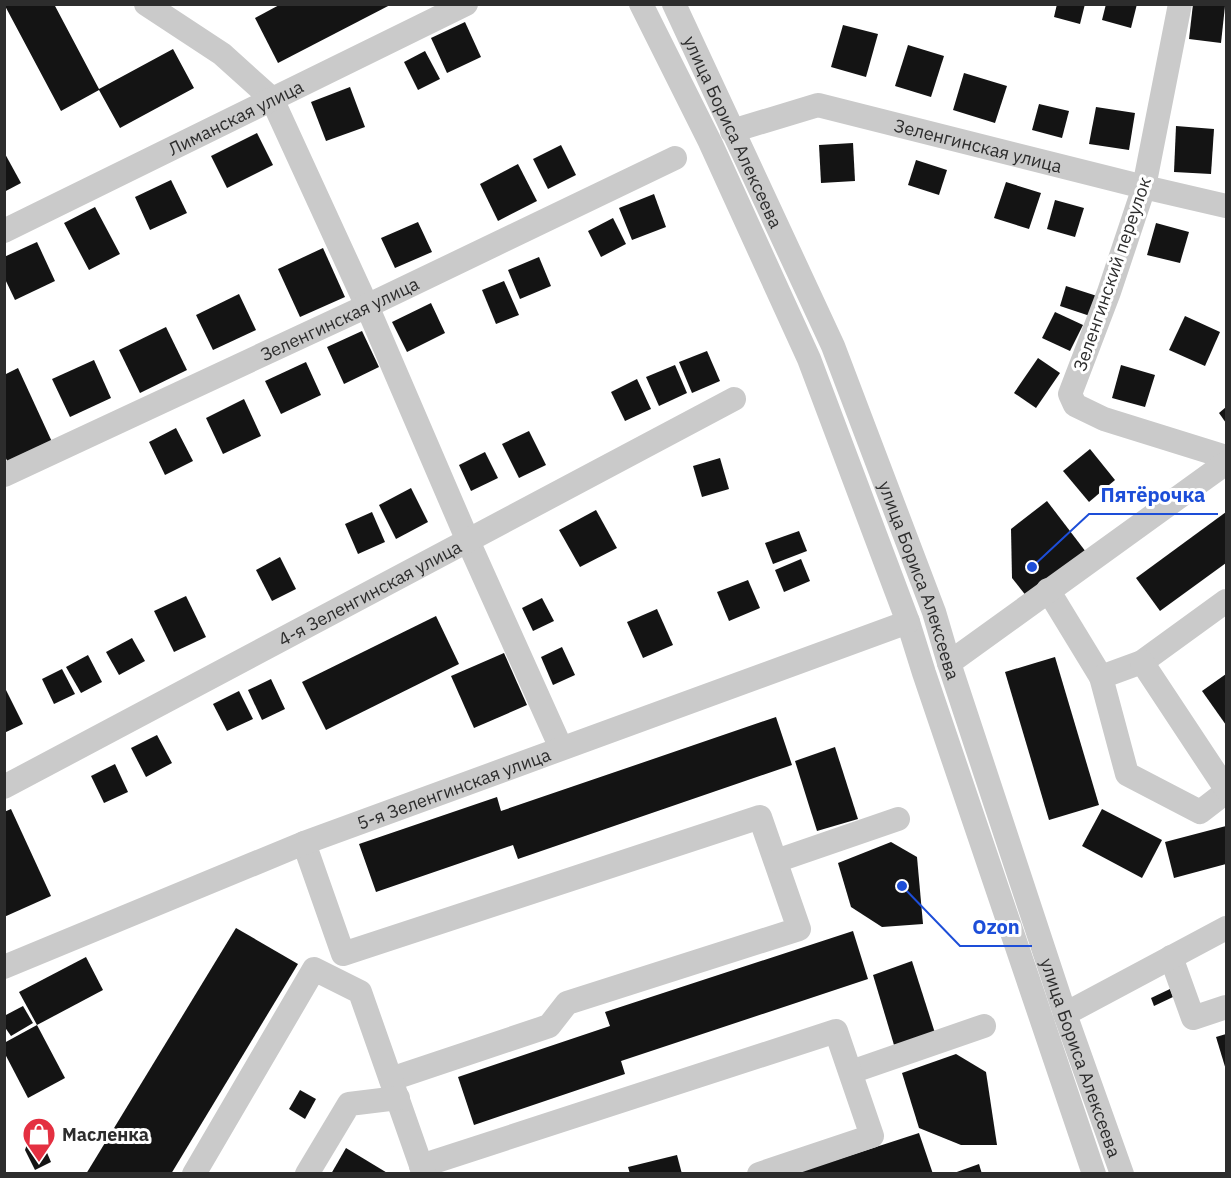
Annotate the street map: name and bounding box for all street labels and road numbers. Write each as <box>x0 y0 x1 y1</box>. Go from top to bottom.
street label: улица Бориса Алексеева <box>679 32 788 232</box>
street label: Лиманская улица <box>164 74 307 160</box>
street label: Зеленгинская улица <box>892 113 1065 178</box>
street label: Зеленгинский переулок <box>1068 174 1156 374</box>
street label: Зеленгинская улица <box>256 271 423 366</box>
street label: улица Бориса Алексеева <box>874 478 965 683</box>
street label: 4-я Зеленгинская улица <box>274 534 466 651</box>
street label: 5-я Зеленгинская улица <box>354 742 554 834</box>
street label: улица Бориса Алексеева <box>1036 955 1127 1161</box>

